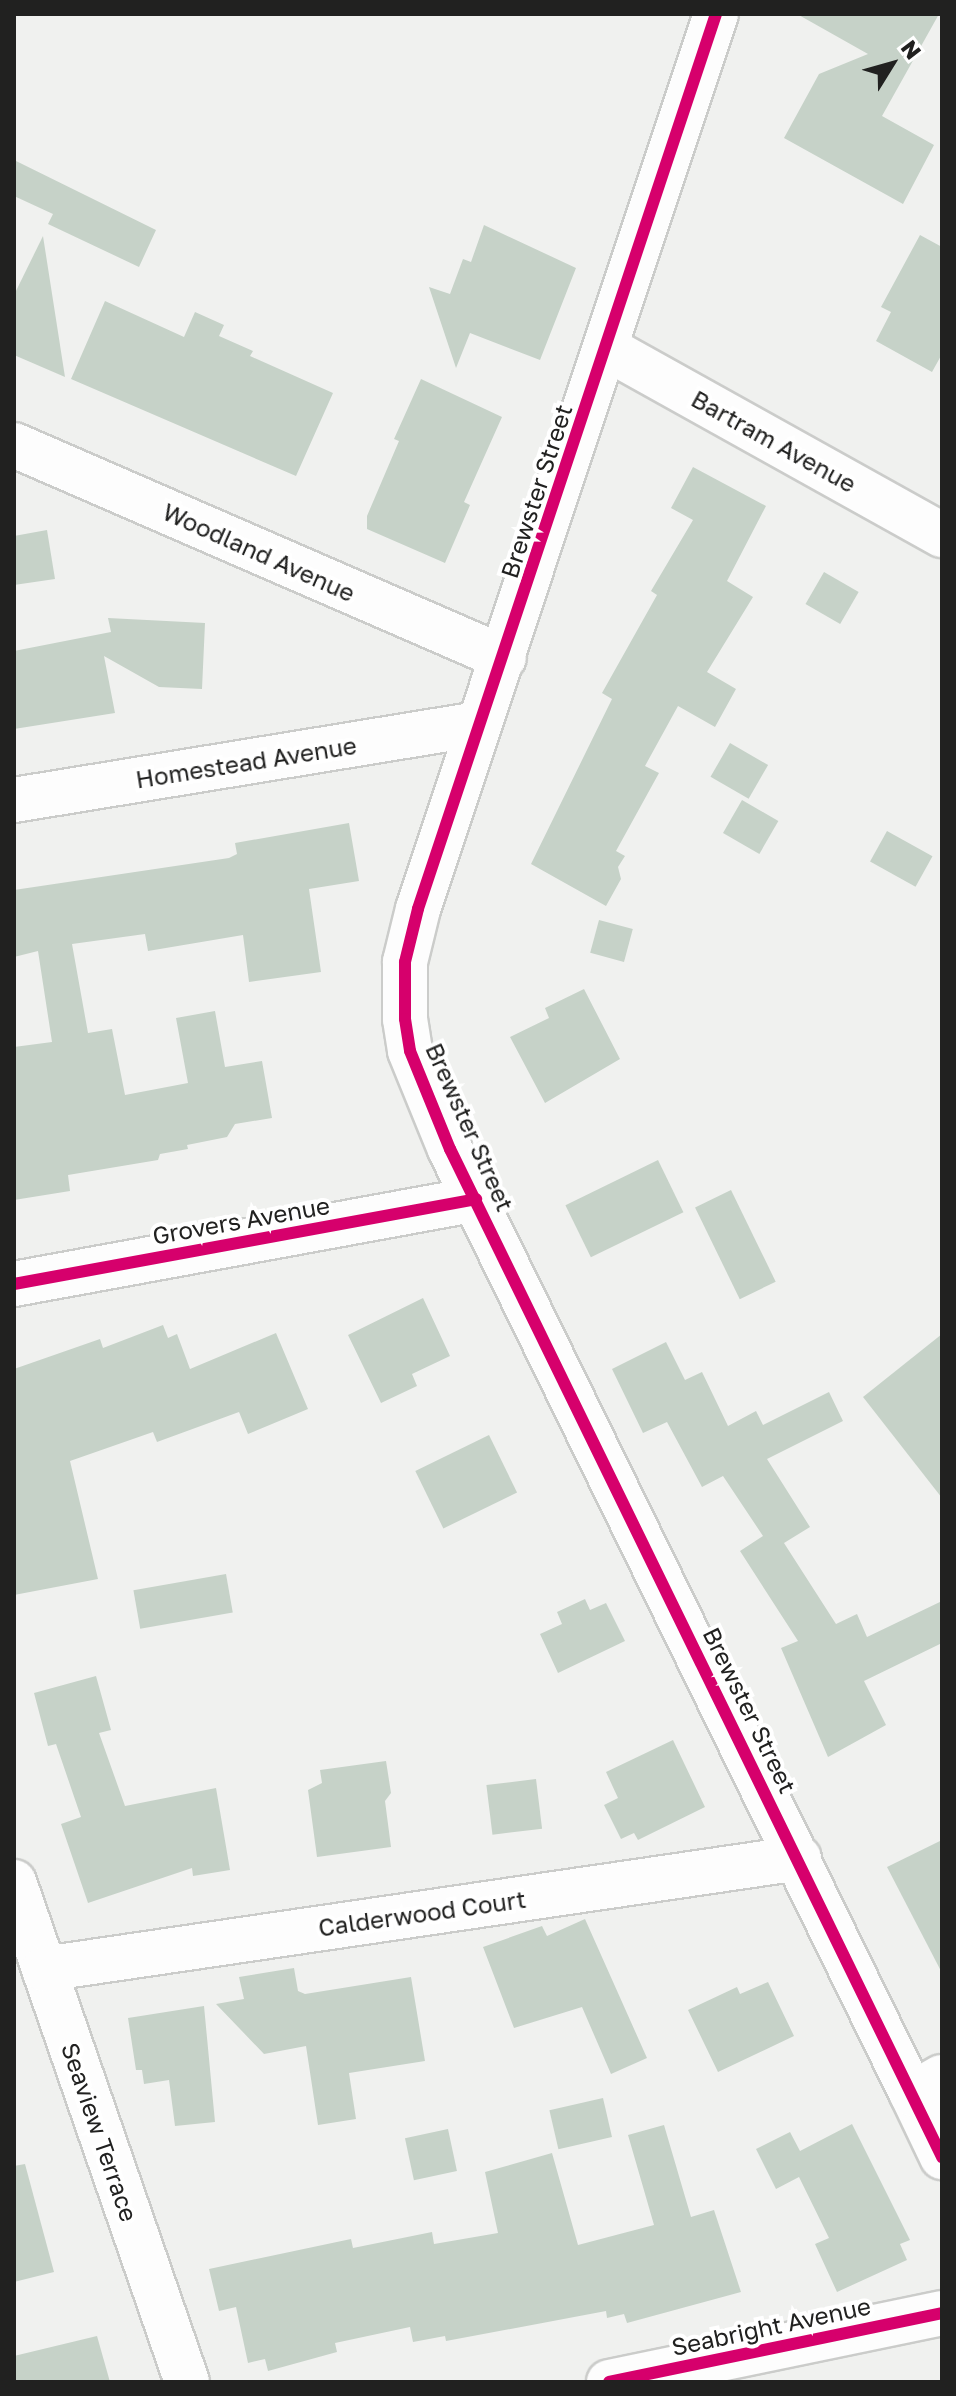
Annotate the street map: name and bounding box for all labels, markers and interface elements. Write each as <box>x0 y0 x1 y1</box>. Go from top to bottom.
north arrow <box>852 24 932 104</box>
text: N <box>896 34 927 64</box>
street label: Bartram Avenue <box>687 384 861 498</box>
street label: Brewster Street <box>494 400 578 582</box>
street label: Woodland Avenue <box>159 497 359 607</box>
street label: Homestead Avenue <box>134 730 358 794</box>
street label: Brewster Street <box>420 1038 520 1216</box>
street label: Grovers Avenue <box>150 1190 332 1250</box>
street label: Brewster Street <box>697 1622 803 1798</box>
street label: Calderwood Court <box>316 1884 528 1942</box>
street label: Seaview Terrace <box>56 2039 144 2225</box>
street label: Seabright Avenue <box>669 2291 873 2361</box>

